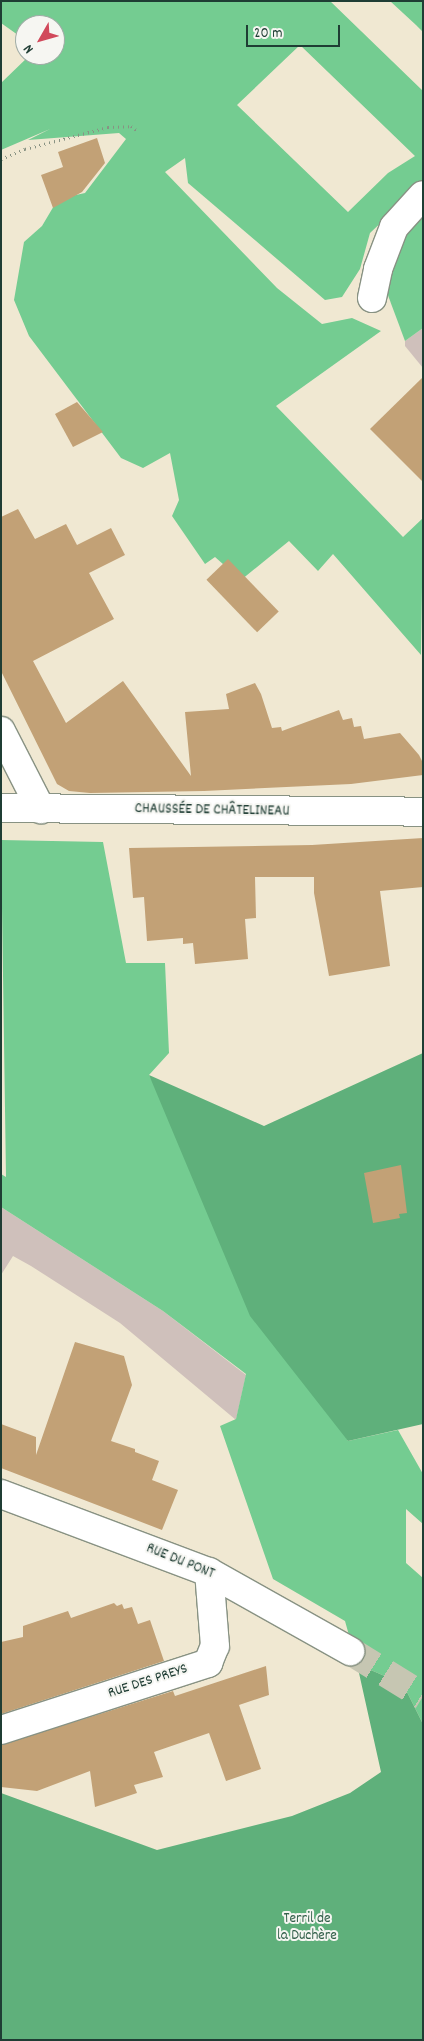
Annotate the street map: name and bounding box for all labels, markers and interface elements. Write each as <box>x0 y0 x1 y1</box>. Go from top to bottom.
north arrow <box>15 15 65 65</box>
scale bar <box>249 15 343 47</box>
text: 20 m <box>254 23 282 45</box>
text: N <box>19 40 39 58</box>
street label: CHAUSSÉE DE CHÂTELINEAU <box>134 801 290 821</box>
street label: RUE DU PONT <box>143 1540 217 1584</box>
street label: RUE DES PREYS <box>106 1661 190 1703</box>
park label: Terril de la Duchère <box>277 1910 337 1945</box>

